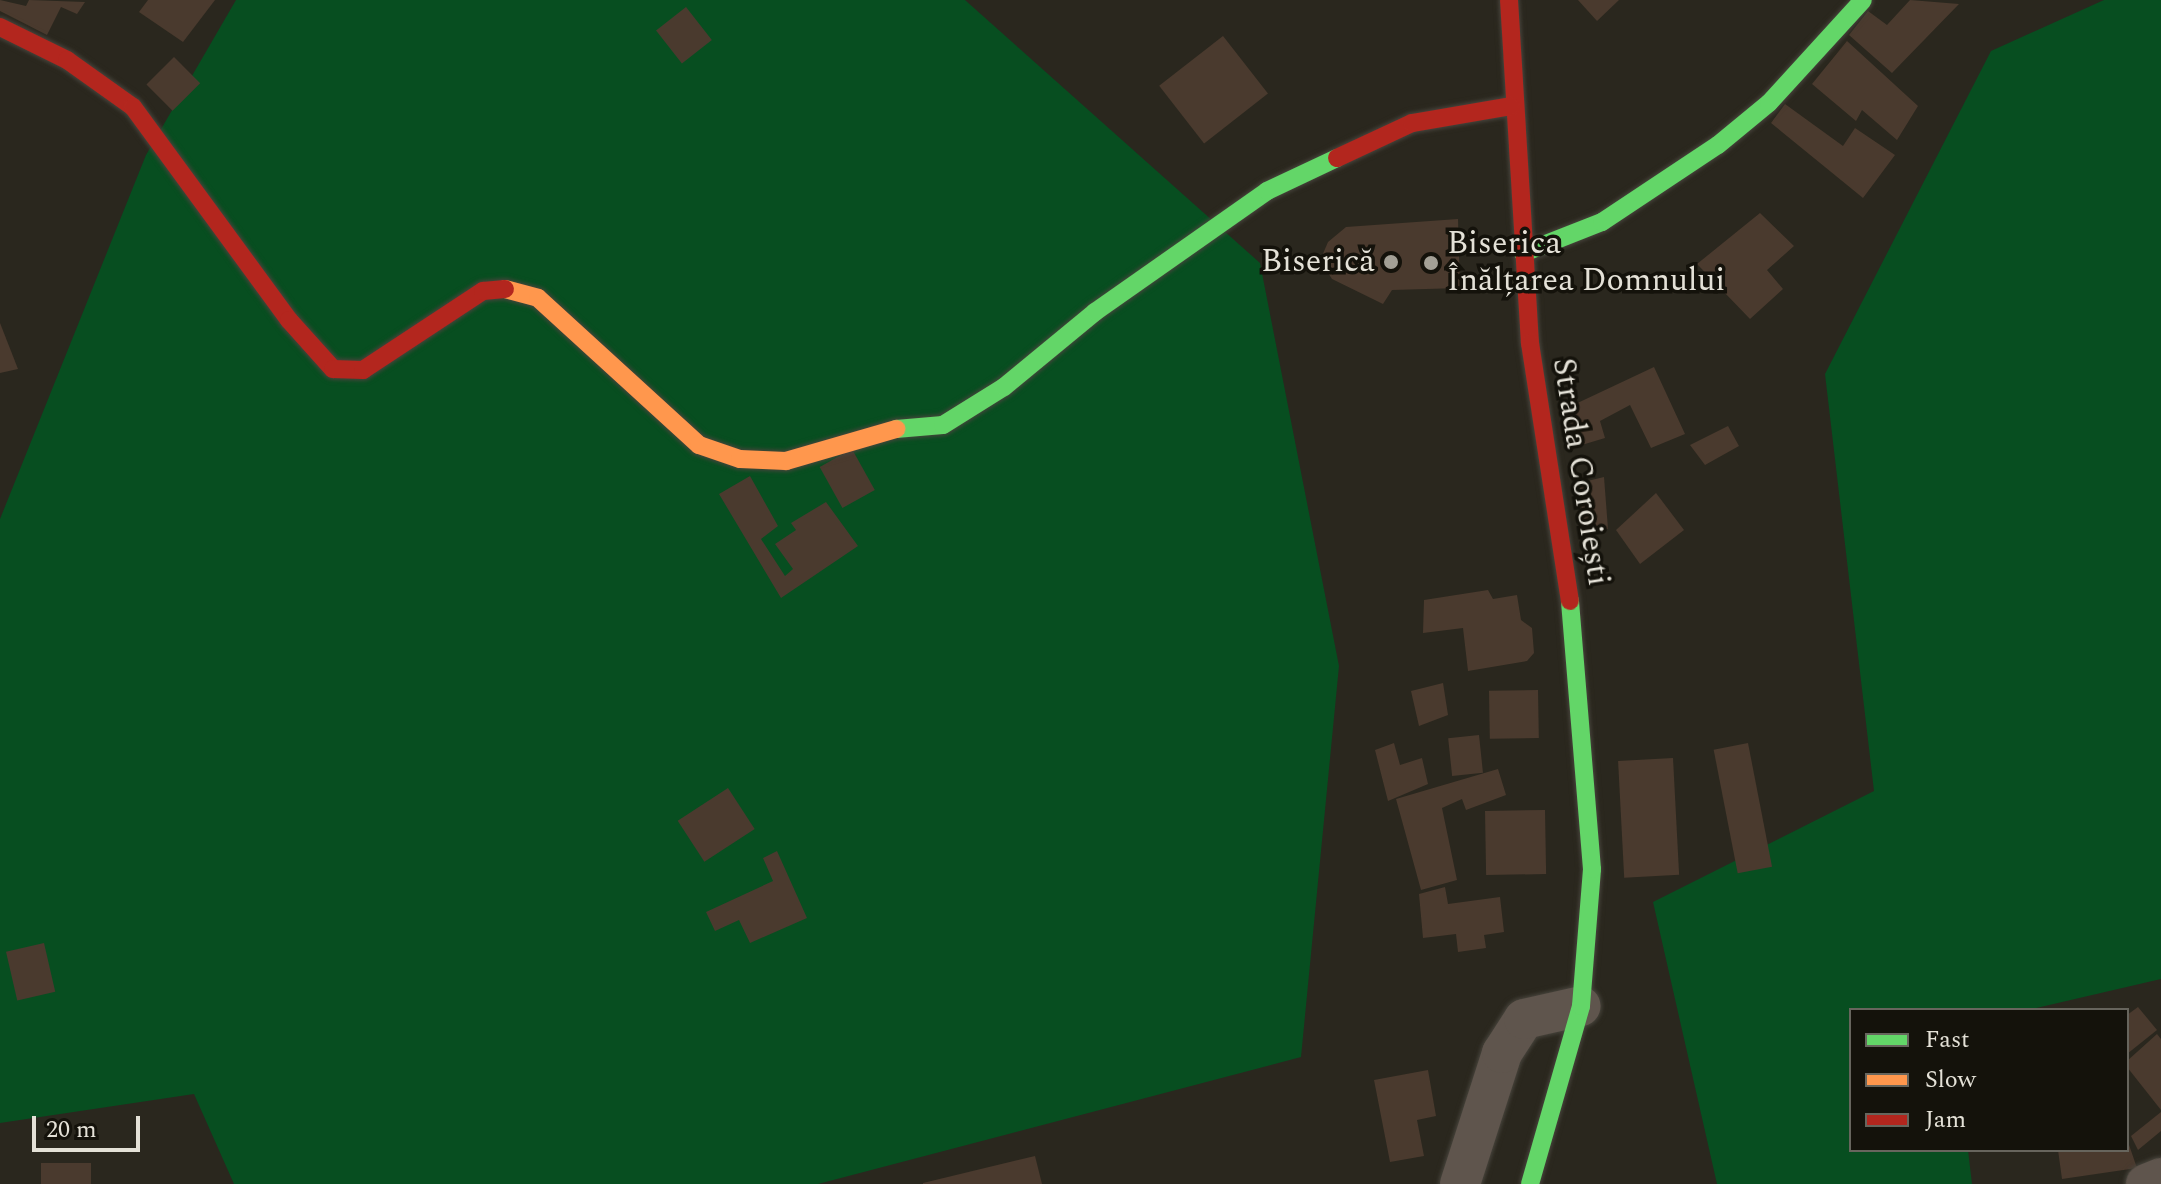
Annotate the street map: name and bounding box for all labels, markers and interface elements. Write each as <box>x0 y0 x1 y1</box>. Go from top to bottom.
place label: Biserica Înălțarea Domnului <box>1447 226 1725 301</box>
place label: Biserică <box>1261 243 1375 281</box>
marker: Biserică <box>1382 253 1400 271</box>
marker: Biserica Înălțarea Domnului <box>1422 254 1440 272</box>
street label: Strada Coroiești <box>1543 355 1617 589</box>
legend <box>1849 1008 2129 1152</box>
text: Fast <box>1925 1022 1970 1058</box>
text: Slow <box>1925 1062 1976 1098</box>
scale bar <box>36 1100 144 1150</box>
text: Jam <box>1925 1102 1966 1138</box>
text: 20 m <box>46 1112 97 1148</box>

